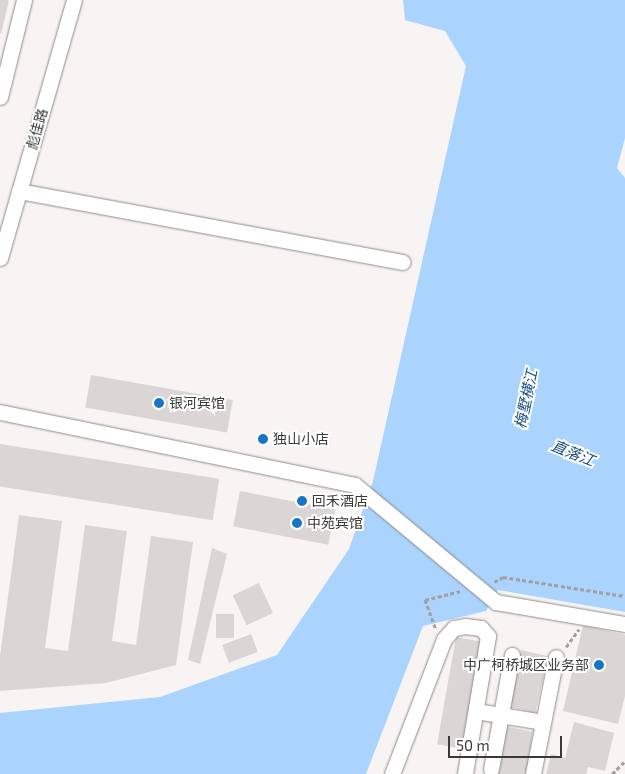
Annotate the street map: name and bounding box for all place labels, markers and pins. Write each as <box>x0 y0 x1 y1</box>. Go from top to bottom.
place label: 银河宾馆 <box>169 395 225 411</box>
marker: 银河宾馆 <box>153 397 165 409</box>
place label: 独山小店 <box>273 431 329 447</box>
marker: 独山小店 <box>257 433 269 445</box>
place label: 回禾酒店 <box>312 493 368 509</box>
marker: 回禾酒店 <box>296 495 308 507</box>
place label: 中苑宾馆 <box>307 515 363 531</box>
marker: 中苑宾馆 <box>291 517 303 529</box>
place label: 中广柯桥城区业务部 <box>463 657 589 673</box>
marker: 中广柯桥城区业务部 <box>593 659 605 671</box>

